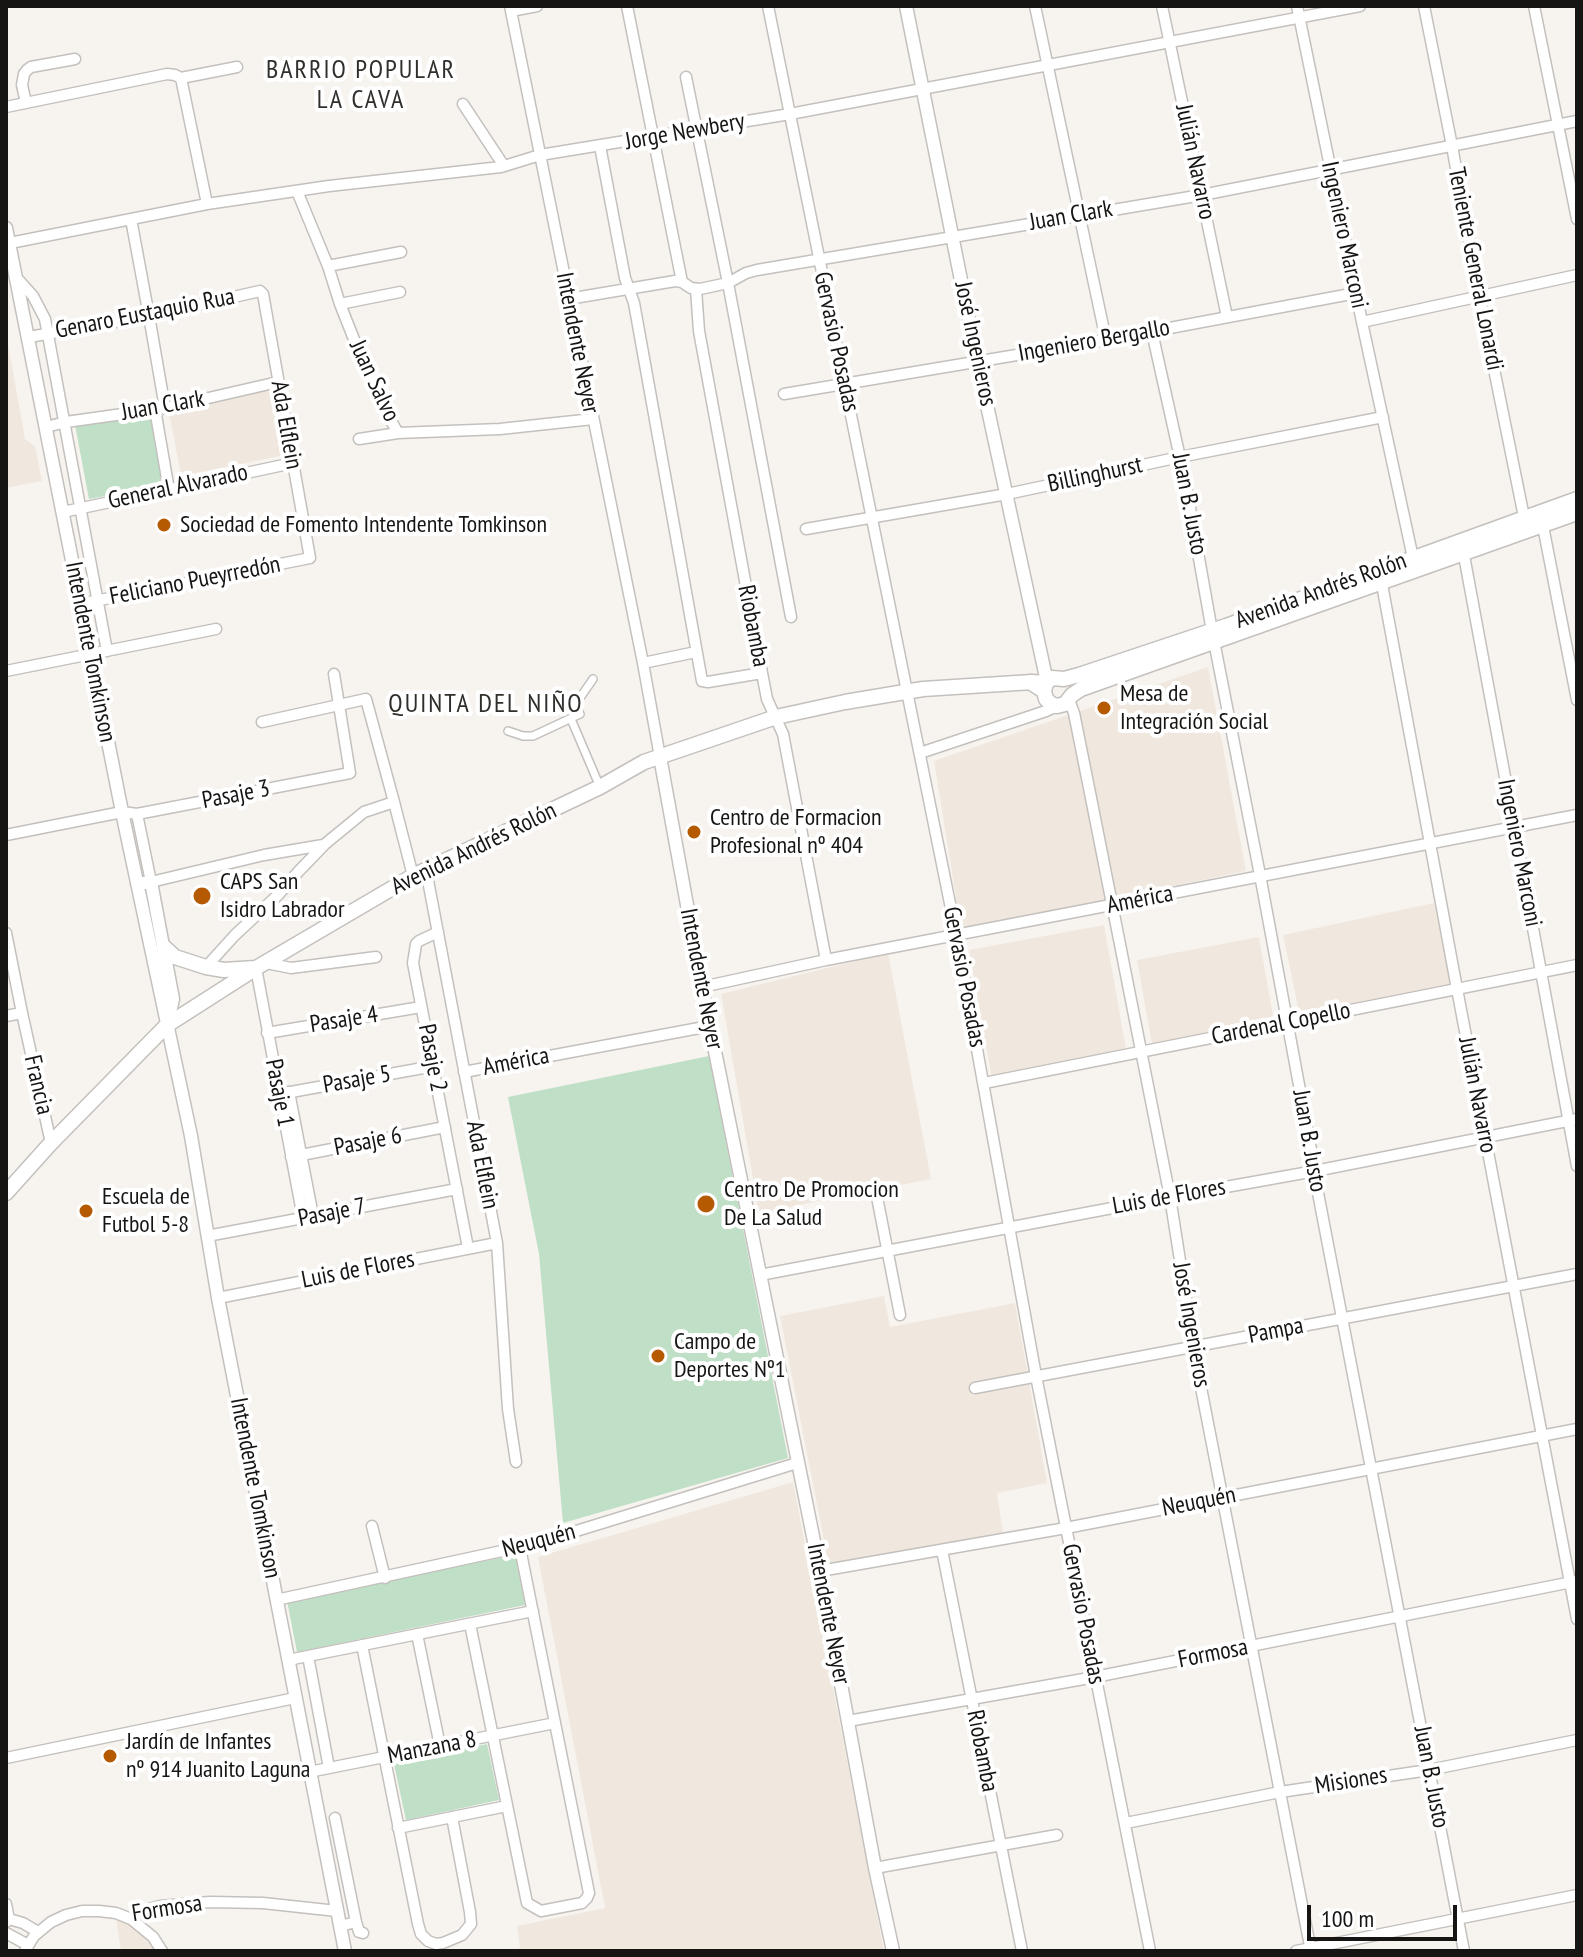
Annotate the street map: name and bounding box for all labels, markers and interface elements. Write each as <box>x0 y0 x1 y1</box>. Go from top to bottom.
district label: BARRIO POPULAR LA CAVA <box>266 55 456 116</box>
street label: Julián Navarro <box>1169 102 1221 222</box>
street label: Jorge Newbery <box>623 107 747 157</box>
street label: Ingeniero Marconi <box>1314 159 1374 311</box>
street label: Teniente General Lonardi <box>1441 165 1509 373</box>
street label: Juan Clark <box>1027 195 1115 237</box>
street label: Gervasio Posadas <box>807 269 865 415</box>
street label: Intendente Neyer <box>549 270 605 416</box>
street label: José Ingenieros <box>948 279 1002 409</box>
street label: Genaro Eustaquio Rua <box>53 283 237 345</box>
street label: Ingeniero Bergallo <box>1016 313 1172 369</box>
street label: Juan Salvo <box>343 336 405 426</box>
street label: Ada Elflein <box>264 379 308 471</box>
street label: Juan Clark <box>119 385 207 427</box>
street label: Billinghurst <box>1045 451 1145 499</box>
street label: Juan B. Justo <box>1165 451 1213 557</box>
street label: General Alvarado <box>106 458 250 516</box>
place label: Sociedad de Fomento Intendente Tomkinson <box>180 511 547 539</box>
marker: Sociedad de Fomento Intendente Tomkinson <box>155 516 173 534</box>
street label: Avenida Andrés Rolón <box>1231 547 1411 635</box>
street label: Feliciano Pueyrredón <box>107 550 283 612</box>
street label: Intendente Tomkinson <box>58 559 122 745</box>
street label: Riobamba <box>731 583 775 669</box>
place label: Mesa de Integración Social <box>1120 680 1268 736</box>
district label: QUINTA DEL NIÑO <box>388 689 584 721</box>
marker: Mesa de Integración Social <box>1095 699 1113 717</box>
street label: Pasaje 3 <box>200 774 272 816</box>
street label: Ingeniero Marconi <box>1491 777 1547 929</box>
street label: Avenida Andrés Rolón <box>387 797 561 901</box>
place label: Centro de Formacion Profesional nº 404 <box>710 804 882 860</box>
marker: Centro de Formacion Profesional nº 404 <box>685 823 703 841</box>
place label: CAPS San Isidro Labrador <box>220 868 344 924</box>
street label: América <box>1104 879 1176 921</box>
marker: CAPS San Isidro Labrador <box>191 885 213 907</box>
street label: Gervasio Posadas <box>936 904 992 1050</box>
street label: Intendente Neyer <box>673 906 729 1052</box>
street label: Cardenal Copello <box>1209 996 1353 1052</box>
street label: Pasaje 4 <box>308 1000 380 1040</box>
street label: Pasaje 2 <box>411 1022 453 1094</box>
street label: Julián Navarro <box>1452 1035 1502 1155</box>
street label: América <box>480 1041 552 1083</box>
street label: Francia <box>17 1053 59 1117</box>
street label: Pasaje 1 <box>258 1057 300 1129</box>
street label: Pasaje 5 <box>321 1060 393 1100</box>
street label: Juan B. Justo <box>1286 1088 1332 1194</box>
street label: Ada Elflein <box>459 1118 505 1212</box>
street label: Pasaje 6 <box>332 1121 404 1163</box>
street label: Luis de Flores <box>1110 1173 1228 1221</box>
place label: Centro De Promocion De La Salud <box>724 1176 899 1232</box>
place label: Escuela de Futbol 5-8 <box>102 1183 190 1239</box>
street label: Pasaje 7 <box>296 1192 368 1234</box>
marker: Centro De Promocion De La Salud <box>695 1193 717 1215</box>
marker: Escuela de Futbol 5-8 <box>77 1202 95 1220</box>
street label: Luis de Flores <box>299 1245 417 1295</box>
street label: José Ingenieros <box>1166 1260 1216 1390</box>
street label: Pampa <box>1246 1312 1306 1350</box>
place label: Campo de Deportes Nº1 <box>674 1328 785 1384</box>
marker: Campo de Deportes Nº1 <box>649 1347 667 1365</box>
street label: Intendente Tomkinson <box>223 1395 287 1581</box>
street label: Neuquén <box>1160 1481 1238 1523</box>
street label: Neuquén <box>499 1517 579 1565</box>
street label: Intendente Neyer <box>800 1541 856 1687</box>
street label: Gervasio Posadas <box>1055 1541 1111 1687</box>
street label: Formosa <box>1176 1633 1250 1675</box>
street label: Riobamba <box>960 1708 1004 1794</box>
street label: Juan B. Justo <box>1407 1724 1455 1830</box>
street label: Manzana 8 <box>385 1725 479 1771</box>
place label: Jardín de Infantes nº 914 Juanito Laguna <box>126 1728 310 1784</box>
marker: Jardín de Infantes nº 914 Juanito Laguna <box>101 1747 119 1765</box>
street label: Misiones <box>1313 1761 1389 1801</box>
street label: Formosa <box>130 1889 204 1929</box>
scale bar <box>1311 1889 1461 1939</box>
text: 100 m <box>1321 1903 1374 1934</box>

